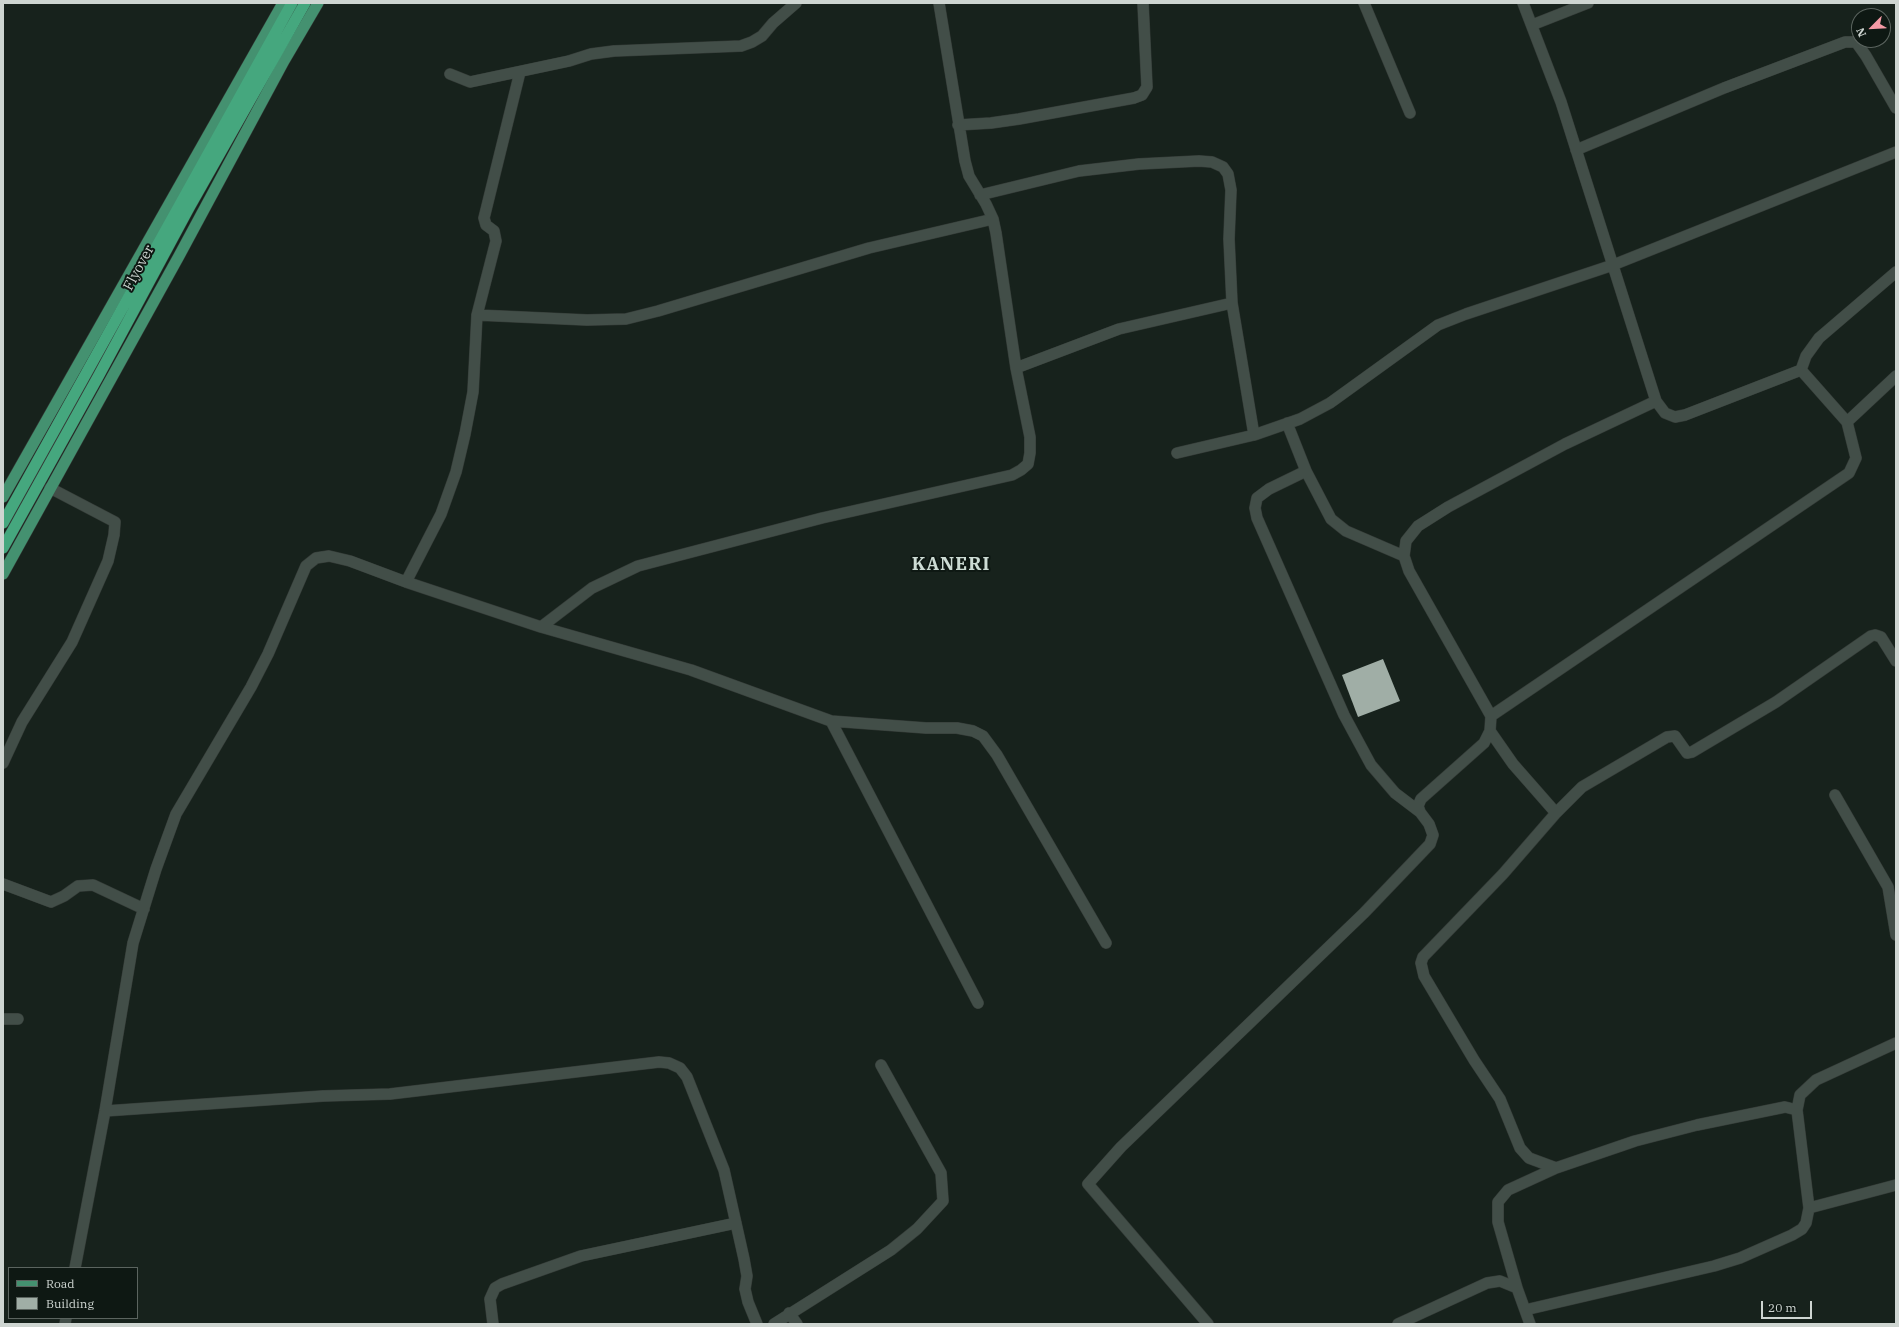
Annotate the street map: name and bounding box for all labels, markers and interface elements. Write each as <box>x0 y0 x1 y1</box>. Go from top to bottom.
north arrow <box>1851 8 1891 48</box>
text: N <box>1853 26 1869 39</box>
street label: Flyover <box>120 242 158 294</box>
district label: KANERI <box>912 554 990 576</box>
legend <box>8 1267 138 1319</box>
text: Road <box>46 1276 75 1291</box>
scale bar <box>1763 1293 1814 1319</box>
text: Building <box>46 1296 94 1311</box>
text: 20 m <box>1768 1300 1797 1315</box>

